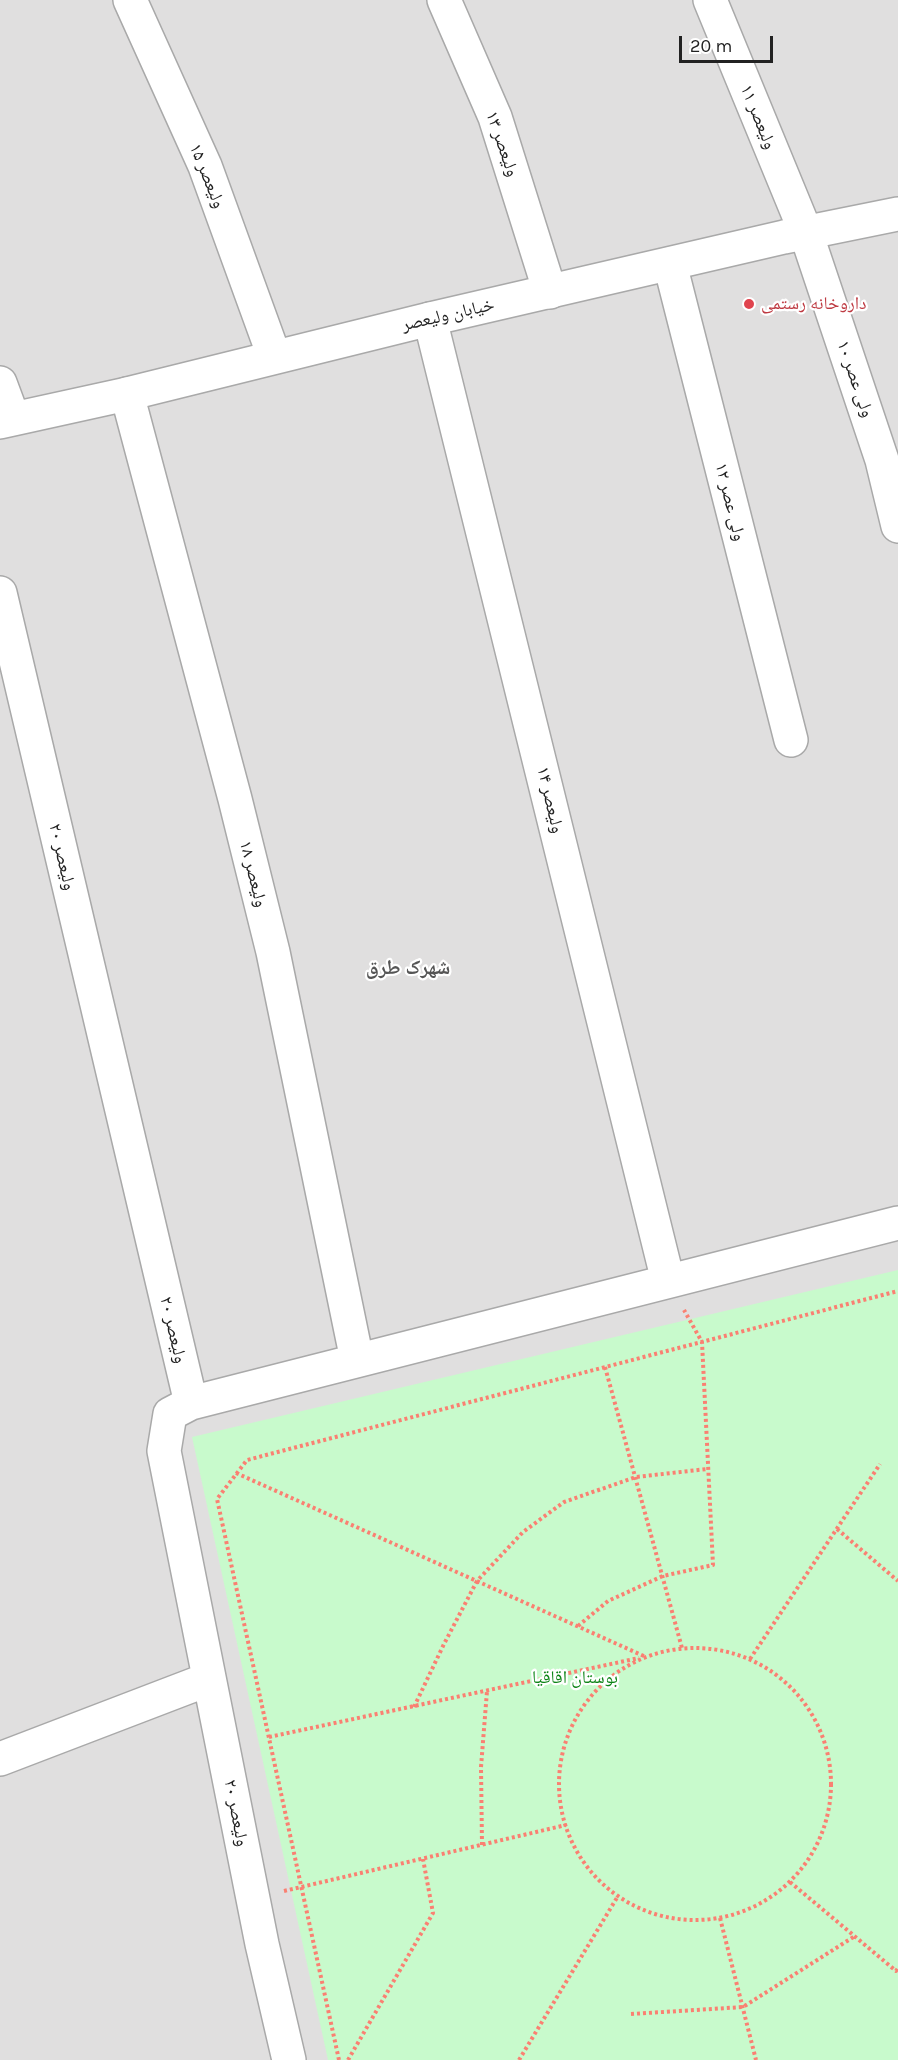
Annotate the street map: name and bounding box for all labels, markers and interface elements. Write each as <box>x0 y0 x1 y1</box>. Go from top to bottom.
scale bar <box>682 24 776 62</box>
text: 20 m <box>690 35 732 57</box>
street label: ولیعصر ۱۱ <box>735 81 781 153</box>
street label: ولیعصر ۱۳ <box>481 108 523 180</box>
street label: ولیعصر ۱۵ <box>184 140 230 212</box>
place label: داروخانه رستمی <box>761 293 867 315</box>
street label: خیابان ولیعصر <box>400 294 496 336</box>
marker: داروخانه رستمی <box>742 297 756 311</box>
street label: ولی عصر ۱۰ <box>832 338 878 420</box>
street label: ولی عصر ۱۲ <box>710 461 750 543</box>
street label: ولیعصر ۱۴ <box>532 764 568 836</box>
street label: ولیعصر ۲۰ <box>44 821 80 893</box>
street label: ولیعصر ۱۸ <box>234 838 272 910</box>
district label: شهرک طرق <box>366 956 450 980</box>
street label: ولیعصر ۲۰ <box>155 1294 191 1366</box>
park label: بوستان اقاقیا <box>532 1667 618 1689</box>
street label: ولیعصر ۲۰ <box>219 1778 253 1848</box>

